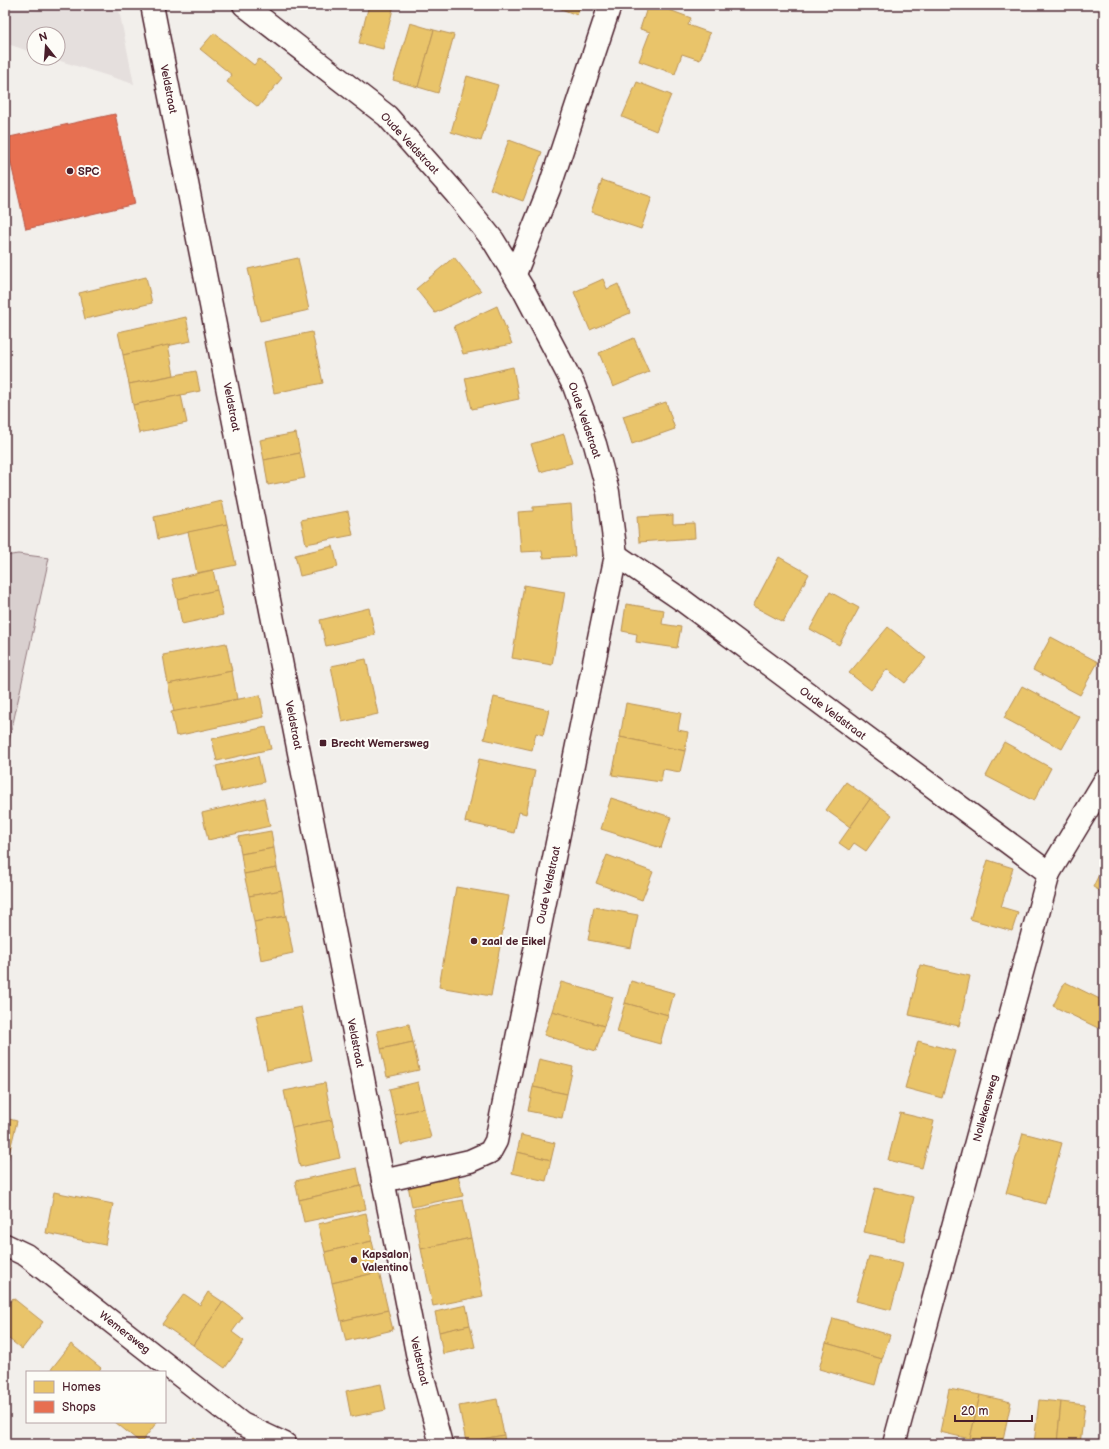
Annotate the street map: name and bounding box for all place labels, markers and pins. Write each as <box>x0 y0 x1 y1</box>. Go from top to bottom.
place label: SPC <box>78 165 100 178</box>
marker: SPC <box>65 166 75 176</box>
place label: Brecht Wemersweg <box>331 737 429 750</box>
marker: Brecht Wemersweg <box>318 738 328 748</box>
place label: zaal de Eikel <box>482 935 546 948</box>
marker: zaal de Eikel <box>469 936 479 946</box>
place label: Kapsalon Valentino <box>362 1248 409 1274</box>
marker: Kapsalon Valentino <box>349 1255 359 1265</box>

